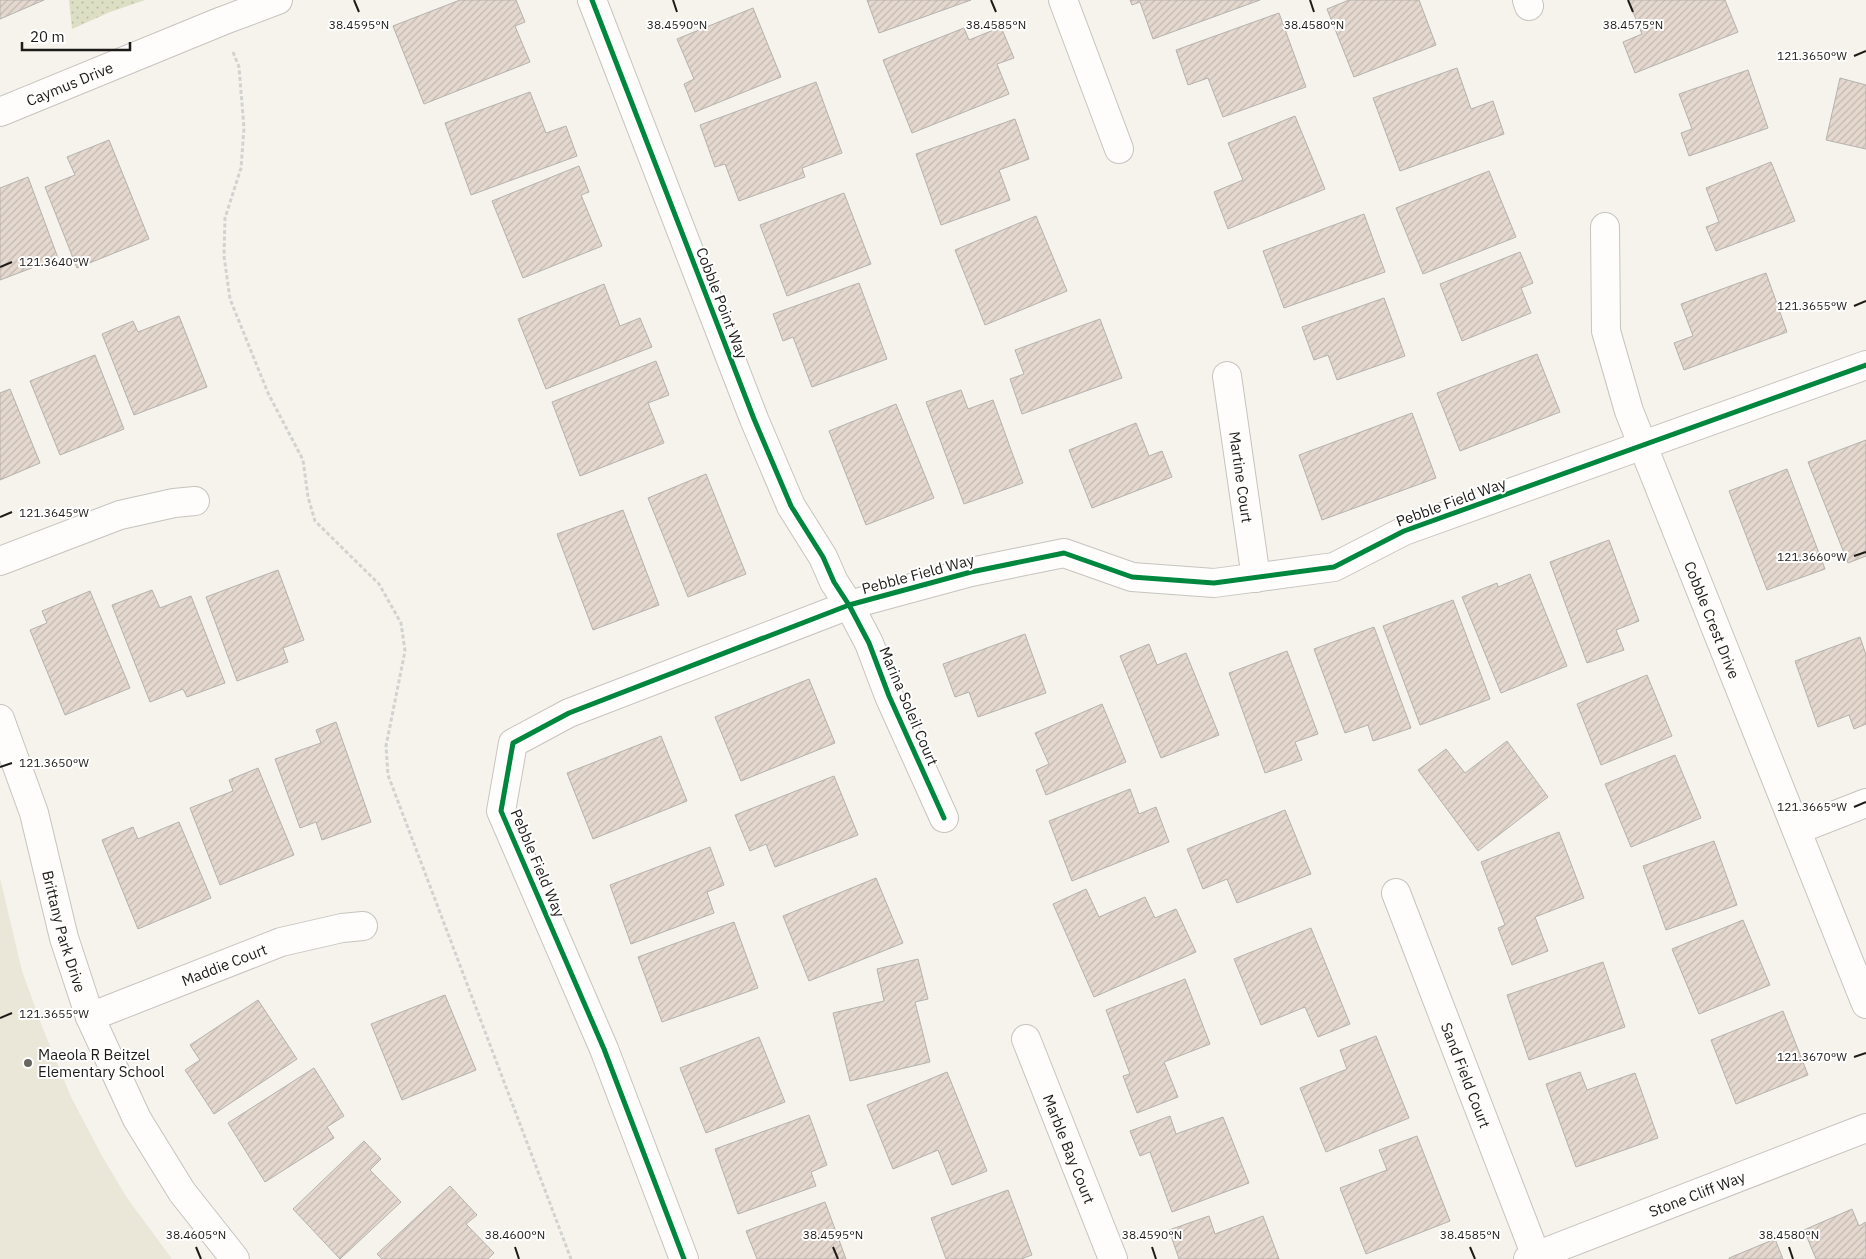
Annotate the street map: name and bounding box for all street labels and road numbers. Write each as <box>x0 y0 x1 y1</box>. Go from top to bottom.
street label: Caymus Drive <box>23 57 116 110</box>
street label: Cobble Point Way <box>692 245 752 362</box>
street label: Martine Court <box>1226 430 1257 524</box>
street label: Pebble Field Way <box>1393 473 1509 531</box>
street label: Pebble Field Way <box>860 550 977 598</box>
street label: Cobble Crest Drive <box>1680 558 1744 681</box>
street label: Marina Soleil Court <box>875 644 943 768</box>
street label: Pebble Field Way <box>507 806 570 920</box>
street label: Brittany Park Drive <box>39 868 91 995</box>
street label: Maddie Court <box>179 939 270 990</box>
street label: Sand Field Court <box>1437 1020 1495 1130</box>
street label: Marble Bay Court <box>1039 1091 1100 1206</box>
street label: Stone Cliff Way <box>1646 1166 1748 1221</box>

